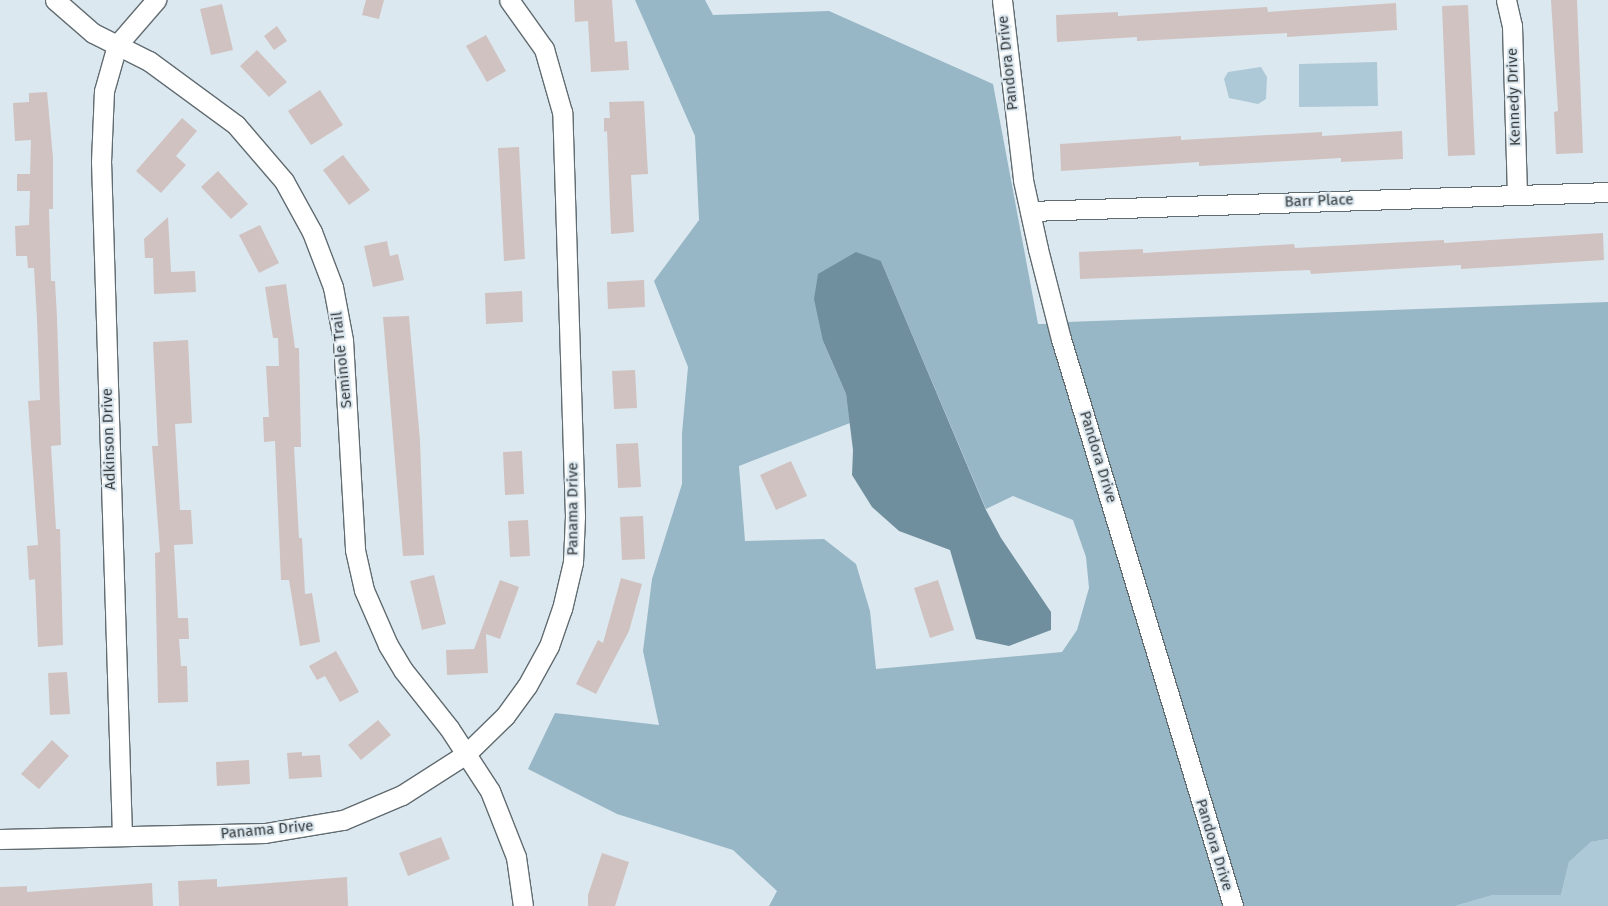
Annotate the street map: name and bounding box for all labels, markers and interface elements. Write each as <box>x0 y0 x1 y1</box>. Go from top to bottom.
street label: Pandora Drive <box>994 15 1022 111</box>
street label: Kennedy Drive <box>1503 48 1525 146</box>
street label: Barr Place <box>1284 191 1354 211</box>
street label: Seminole Trail <box>328 311 356 409</box>
street label: Adkinson Drive <box>98 388 120 490</box>
street label: Pandora Drive <box>1075 409 1121 505</box>
street label: Panama Drive <box>564 462 582 556</box>
street label: Pandora Drive <box>1191 797 1237 893</box>
street label: Panama Drive <box>220 817 314 843</box>

